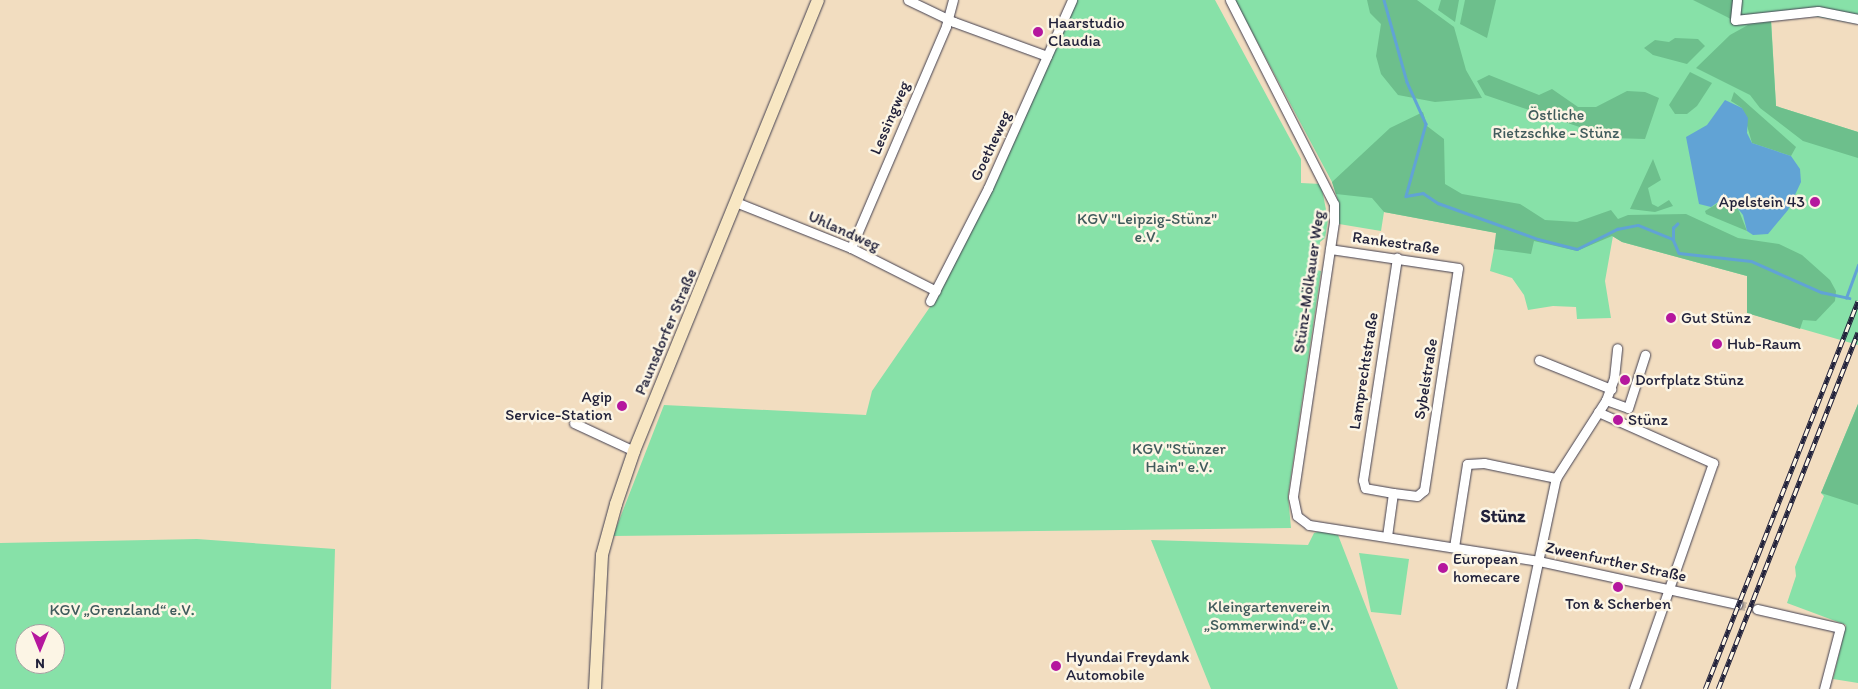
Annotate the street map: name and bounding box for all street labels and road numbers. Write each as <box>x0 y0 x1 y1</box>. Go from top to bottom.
street label: Lessingweg <box>866 78 914 158</box>
street label: Goetheweg <box>966 108 1016 184</box>
street label: Uhlandweg <box>805 207 883 255</box>
street label: Stünz-Mölkauer Weg <box>1289 209 1329 355</box>
street label: Rankestraße <box>1351 227 1441 259</box>
street label: Paunsdorfer Straße <box>631 266 701 398</box>
street label: Lamprechtstraße <box>1345 311 1383 431</box>
street label: Sybelstraße <box>1410 337 1442 421</box>
street label: Zweenfurther Straße <box>1544 538 1688 586</box>

